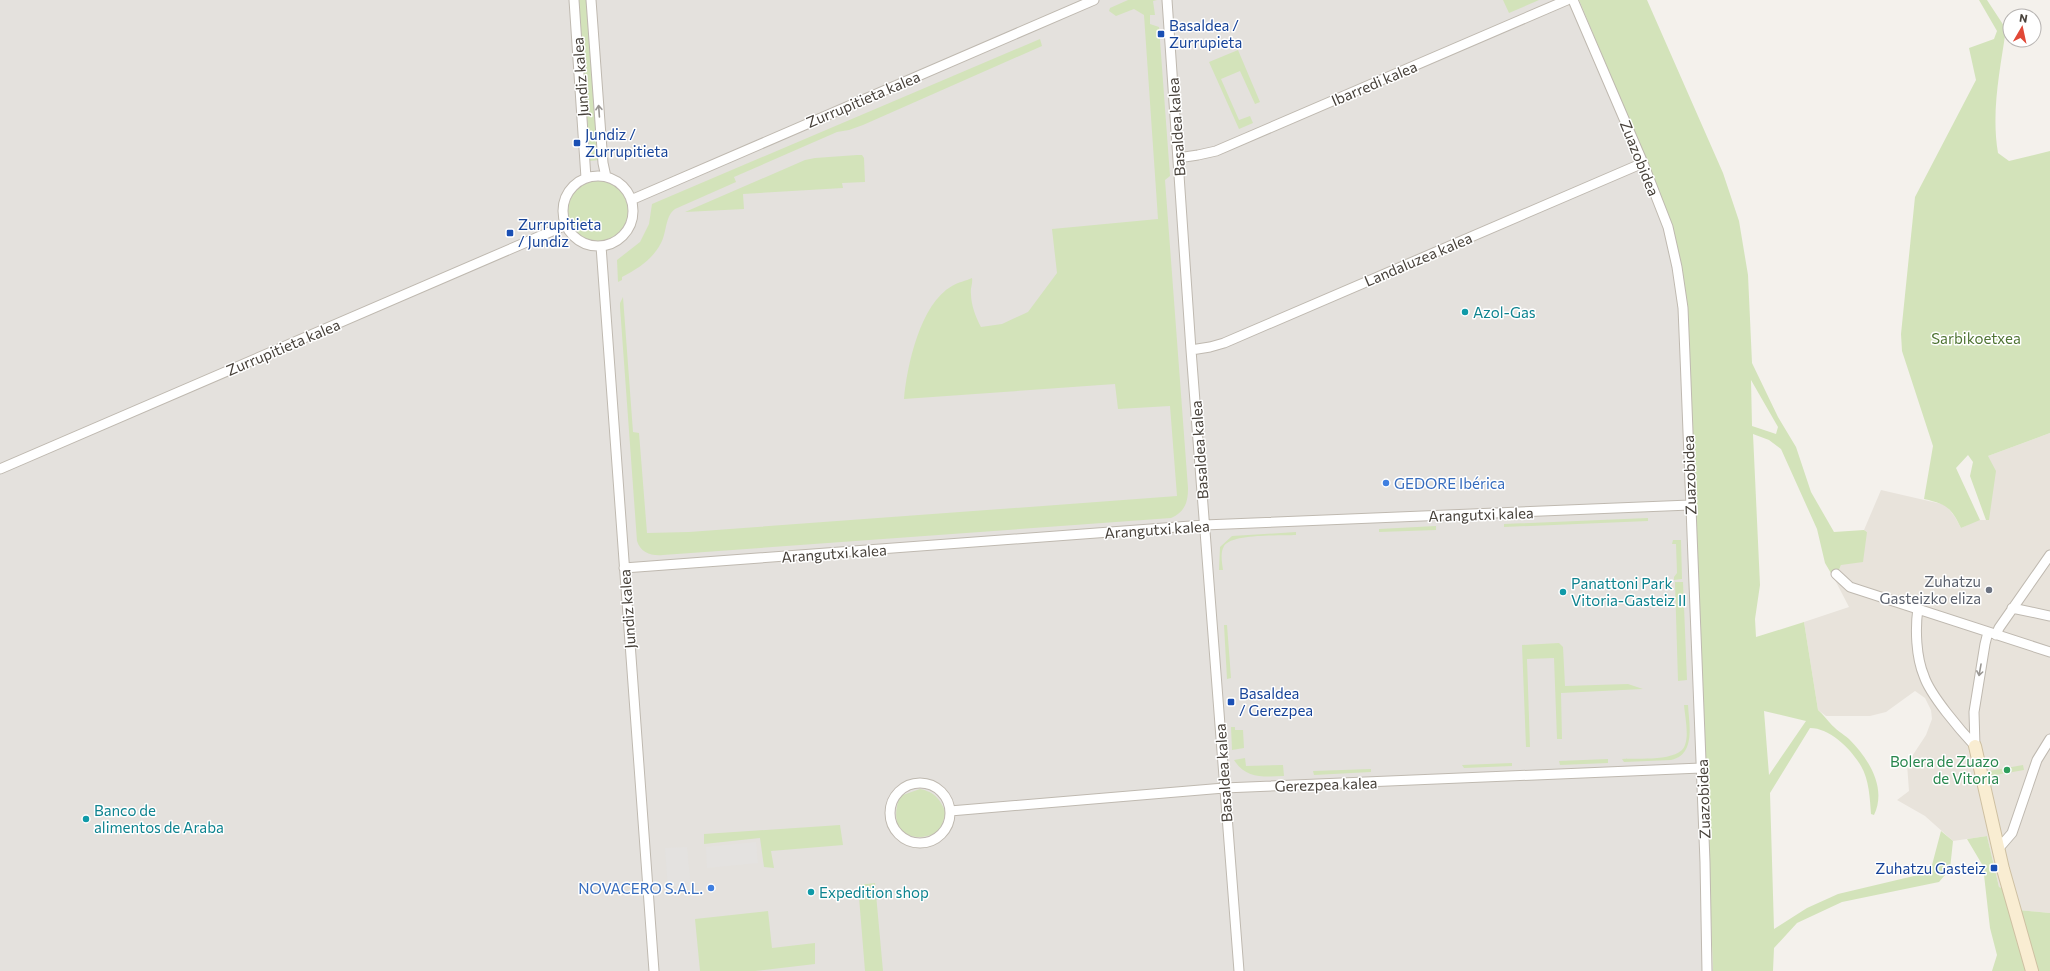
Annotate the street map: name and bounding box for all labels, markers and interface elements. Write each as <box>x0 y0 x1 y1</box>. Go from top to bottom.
north arrow <box>2002 8 2042 48</box>
text: N <box>2019 11 2029 25</box>
place label: Basaldea / Zurrupieta <box>1169 16 1242 51</box>
marker: Basaldea / Zurrupieta <box>1156 29 1166 39</box>
street label: Jundiz kalea <box>568 37 592 117</box>
street label: Ibarredi kalea <box>1328 57 1420 109</box>
street label: Zurrupitieta kalea <box>803 67 923 131</box>
street label: Basaldea kalea <box>1164 77 1188 177</box>
one-way arrow <box>595 105 602 118</box>
street label: Zuazobidea <box>1617 118 1663 198</box>
place label: Jundiz / Zurrupitieta <box>585 125 668 160</box>
marker: Jundiz / Zurrupitieta <box>572 138 582 148</box>
place label: Zurrupitieta / Jundiz <box>518 215 601 250</box>
marker: Zurrupitieta / Jundiz <box>505 228 515 238</box>
street label: Landaluzea kalea <box>1361 228 1475 290</box>
place label: Azol-Gas <box>1473 303 1536 321</box>
marker: Azol-Gas <box>1460 307 1470 317</box>
street label: Zurrupitieta kalea <box>223 315 343 379</box>
park label: Sarbikoetxea <box>1931 329 2021 347</box>
street label: Basaldea kalea <box>1187 400 1211 500</box>
street label: Zuazobidea <box>1679 435 1699 515</box>
place label: GEDORE Ibérica <box>1394 474 1505 492</box>
marker: GEDORE Ibérica <box>1381 478 1391 488</box>
street label: Arangutxi kalea <box>1428 503 1534 525</box>
street label: Arangutxi kalea <box>1104 516 1210 542</box>
street label: Arangutxi kalea <box>781 540 887 566</box>
street label: Jundiz kalea <box>615 569 639 649</box>
place label: Zuhatzu Gasteizko eliza <box>1880 572 1981 607</box>
place label: Panattoni Park Vitoria-Gasteiz II <box>1571 574 1686 609</box>
marker: Zuhatzu Gasteizko eliza <box>1984 585 1994 595</box>
marker: Panattoni Park Vitoria-Gasteiz II <box>1558 587 1568 597</box>
one-way arrow <box>1976 663 1984 676</box>
place label: Basaldea / Gerezpea <box>1239 684 1313 719</box>
marker: Basaldea / Gerezpea <box>1226 697 1236 707</box>
street label: Basaldea kalea <box>1211 723 1235 823</box>
place label: Bolera de Zuazo de Vitoria <box>1890 752 1999 787</box>
street label: Zuazobidea <box>1693 759 1713 839</box>
marker: Bolera de Zuazo de Vitoria <box>2002 765 2012 775</box>
street label: Gerezpea kalea <box>1274 773 1378 795</box>
place label: Banco de alimentos de Araba <box>94 801 224 836</box>
marker: Banco de alimentos de Araba <box>81 814 91 824</box>
place label: Zuhatzu Gasteiz <box>1875 859 1986 877</box>
marker: Zuhatzu Gasteiz <box>1989 863 1999 873</box>
place label: NOVACERO S.A.L. <box>578 879 703 897</box>
marker: NOVACERO S.A.L. <box>706 883 716 893</box>
place label: Expedition shop <box>819 883 929 901</box>
marker: Expedition shop <box>806 887 816 897</box>

